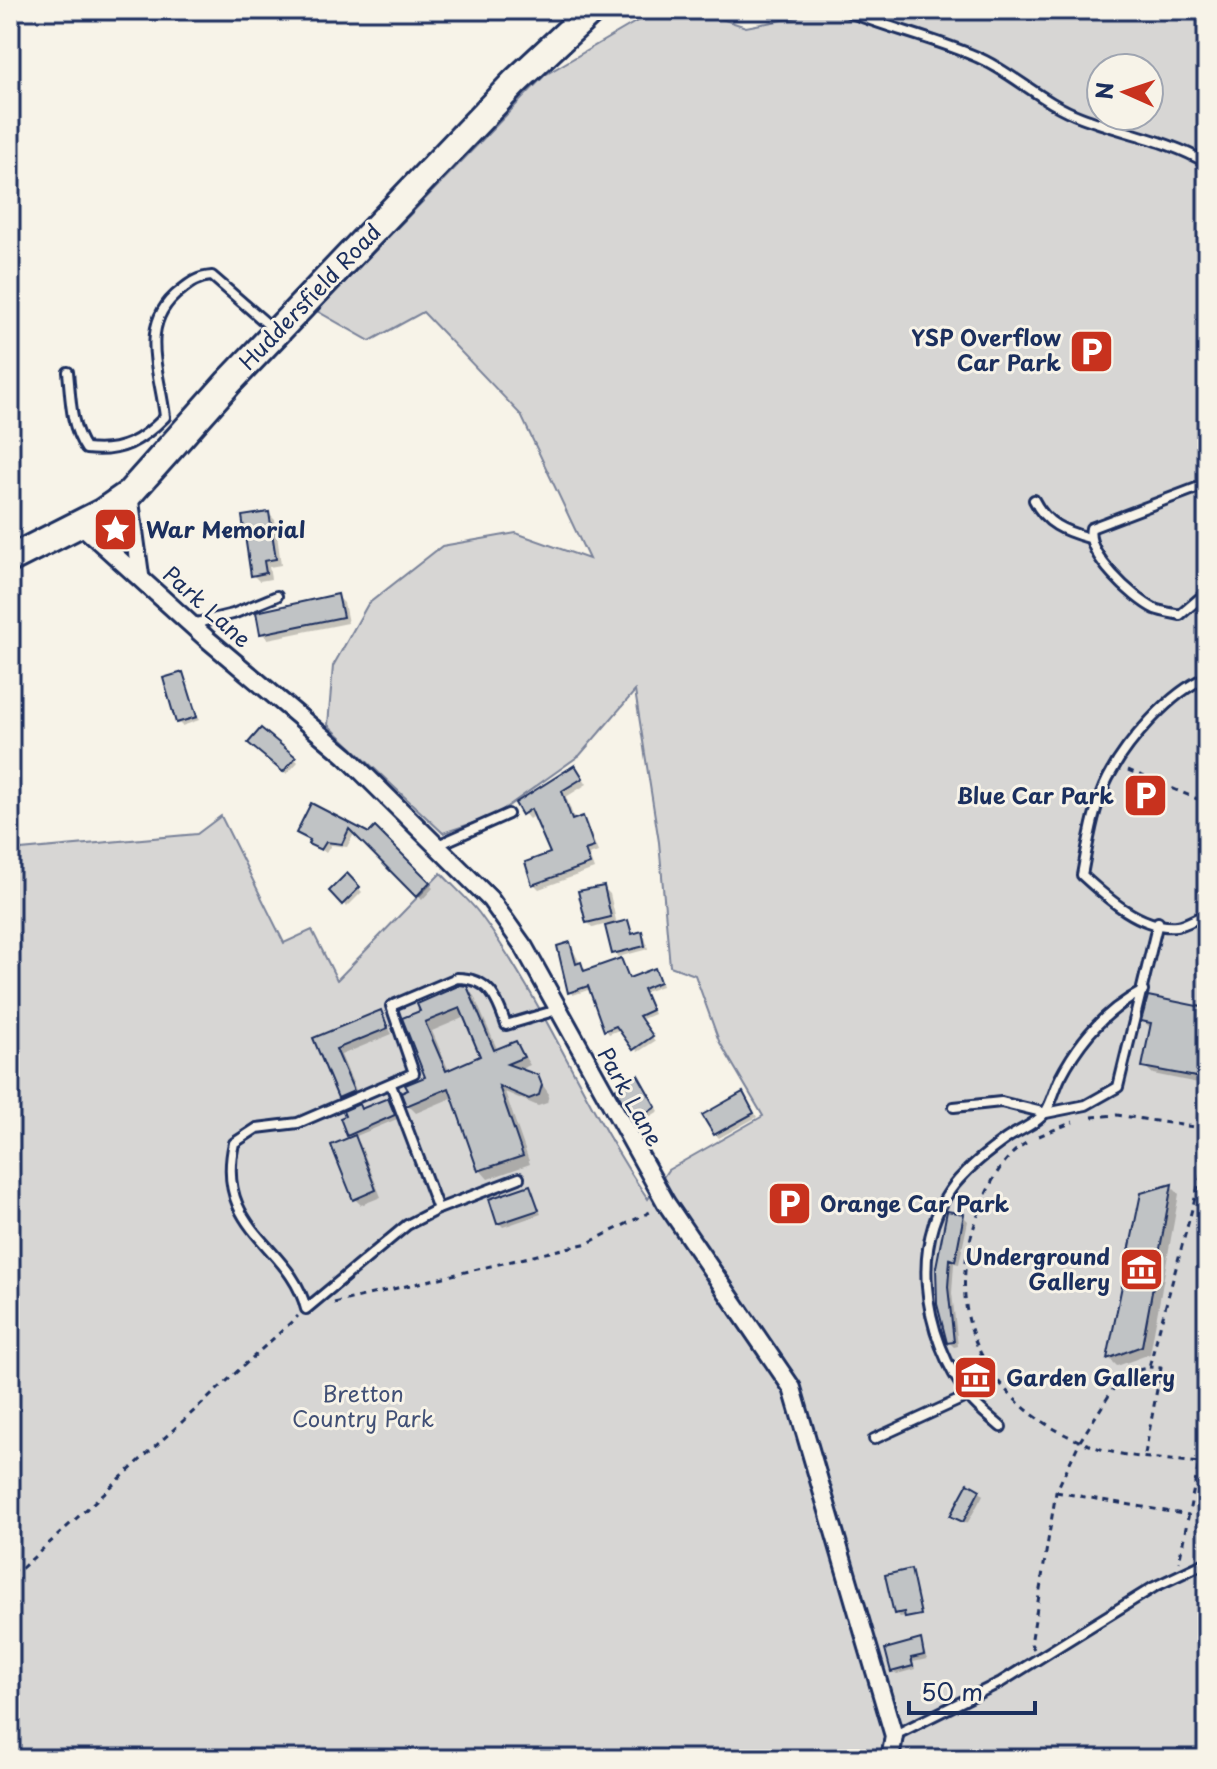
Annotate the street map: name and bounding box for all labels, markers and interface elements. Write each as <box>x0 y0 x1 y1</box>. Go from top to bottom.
north arrow <box>1085 52 1165 132</box>
text: N <box>1087 81 1120 100</box>
street label: Huddersfield Road <box>230 215 388 377</box>
place label: YSP Overflow Car Park <box>911 320 1061 378</box>
parking icon: YSP Overflow Car Park <box>1068 327 1116 375</box>
place icon: War Memorial <box>91 506 139 554</box>
place label: War Memorial <box>146 512 306 545</box>
street label: Park Lane <box>157 557 259 655</box>
parking icon: Blue Car Park <box>1121 772 1169 820</box>
place label: Blue Car Park <box>957 778 1114 811</box>
street label: Park Lane <box>591 1041 672 1152</box>
parking icon: Orange Car Park <box>765 1180 813 1228</box>
place label: Orange Car Park <box>820 1186 1010 1219</box>
place label: Underground Gallery <box>965 1239 1110 1297</box>
museum icon: Underground Gallery <box>1117 1246 1165 1294</box>
museum icon: Garden Gallery <box>951 1354 999 1402</box>
place label: Garden Gallery <box>1006 1360 1175 1393</box>
park label: Bretton Country Park <box>292 1376 434 1434</box>
scale bar <box>909 1665 1035 1715</box>
text: 50 m <box>921 1673 983 1709</box>

